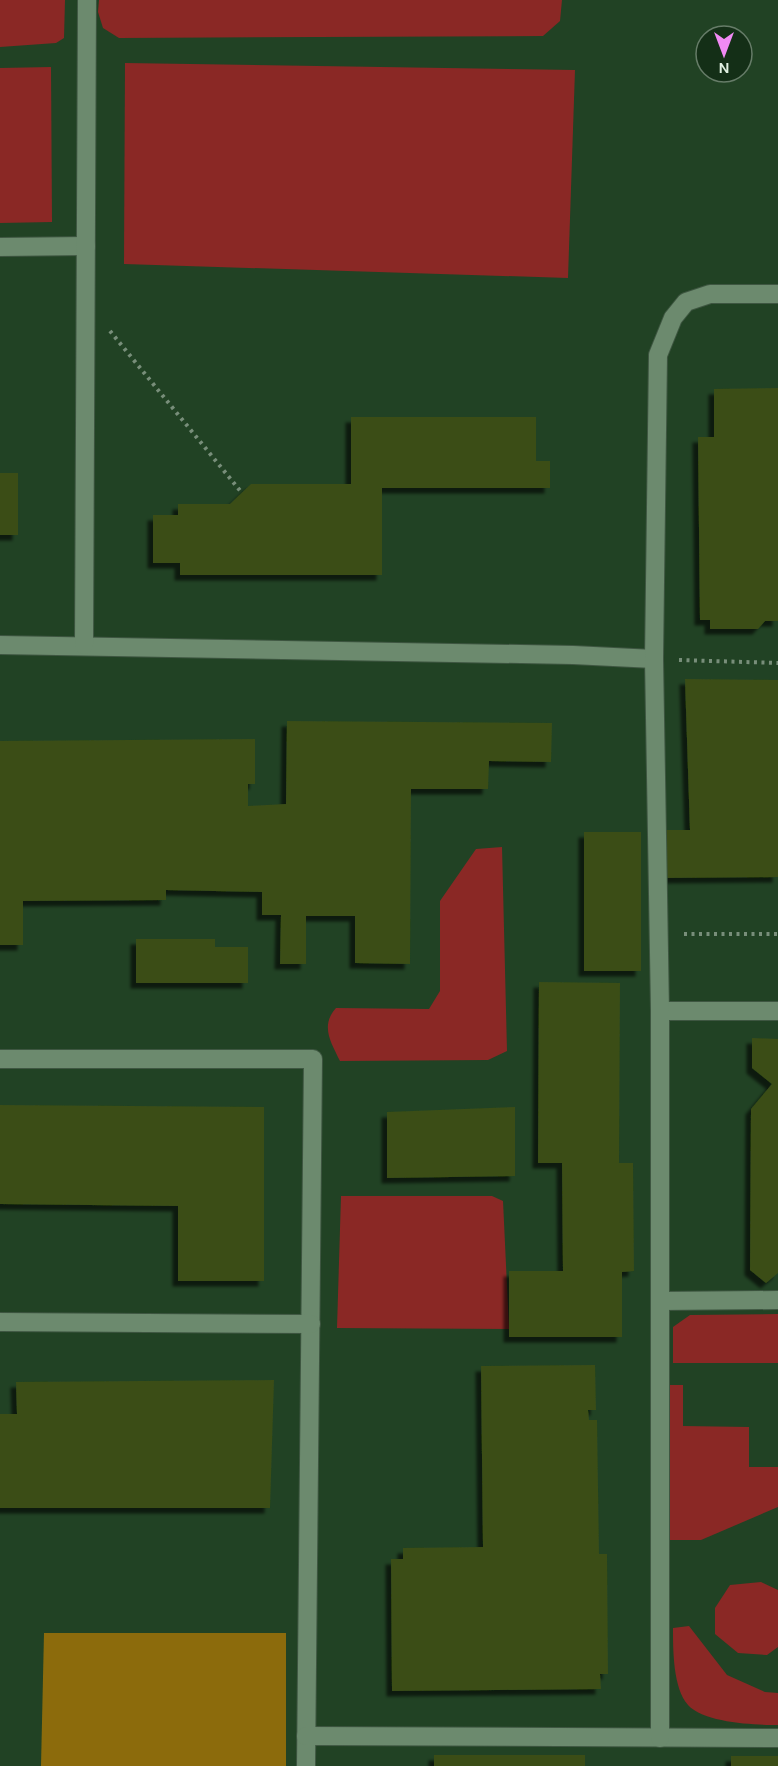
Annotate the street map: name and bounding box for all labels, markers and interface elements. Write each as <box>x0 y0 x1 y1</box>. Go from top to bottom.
north arrow <box>694 24 754 84</box>
text: N <box>718 59 730 78</box>

